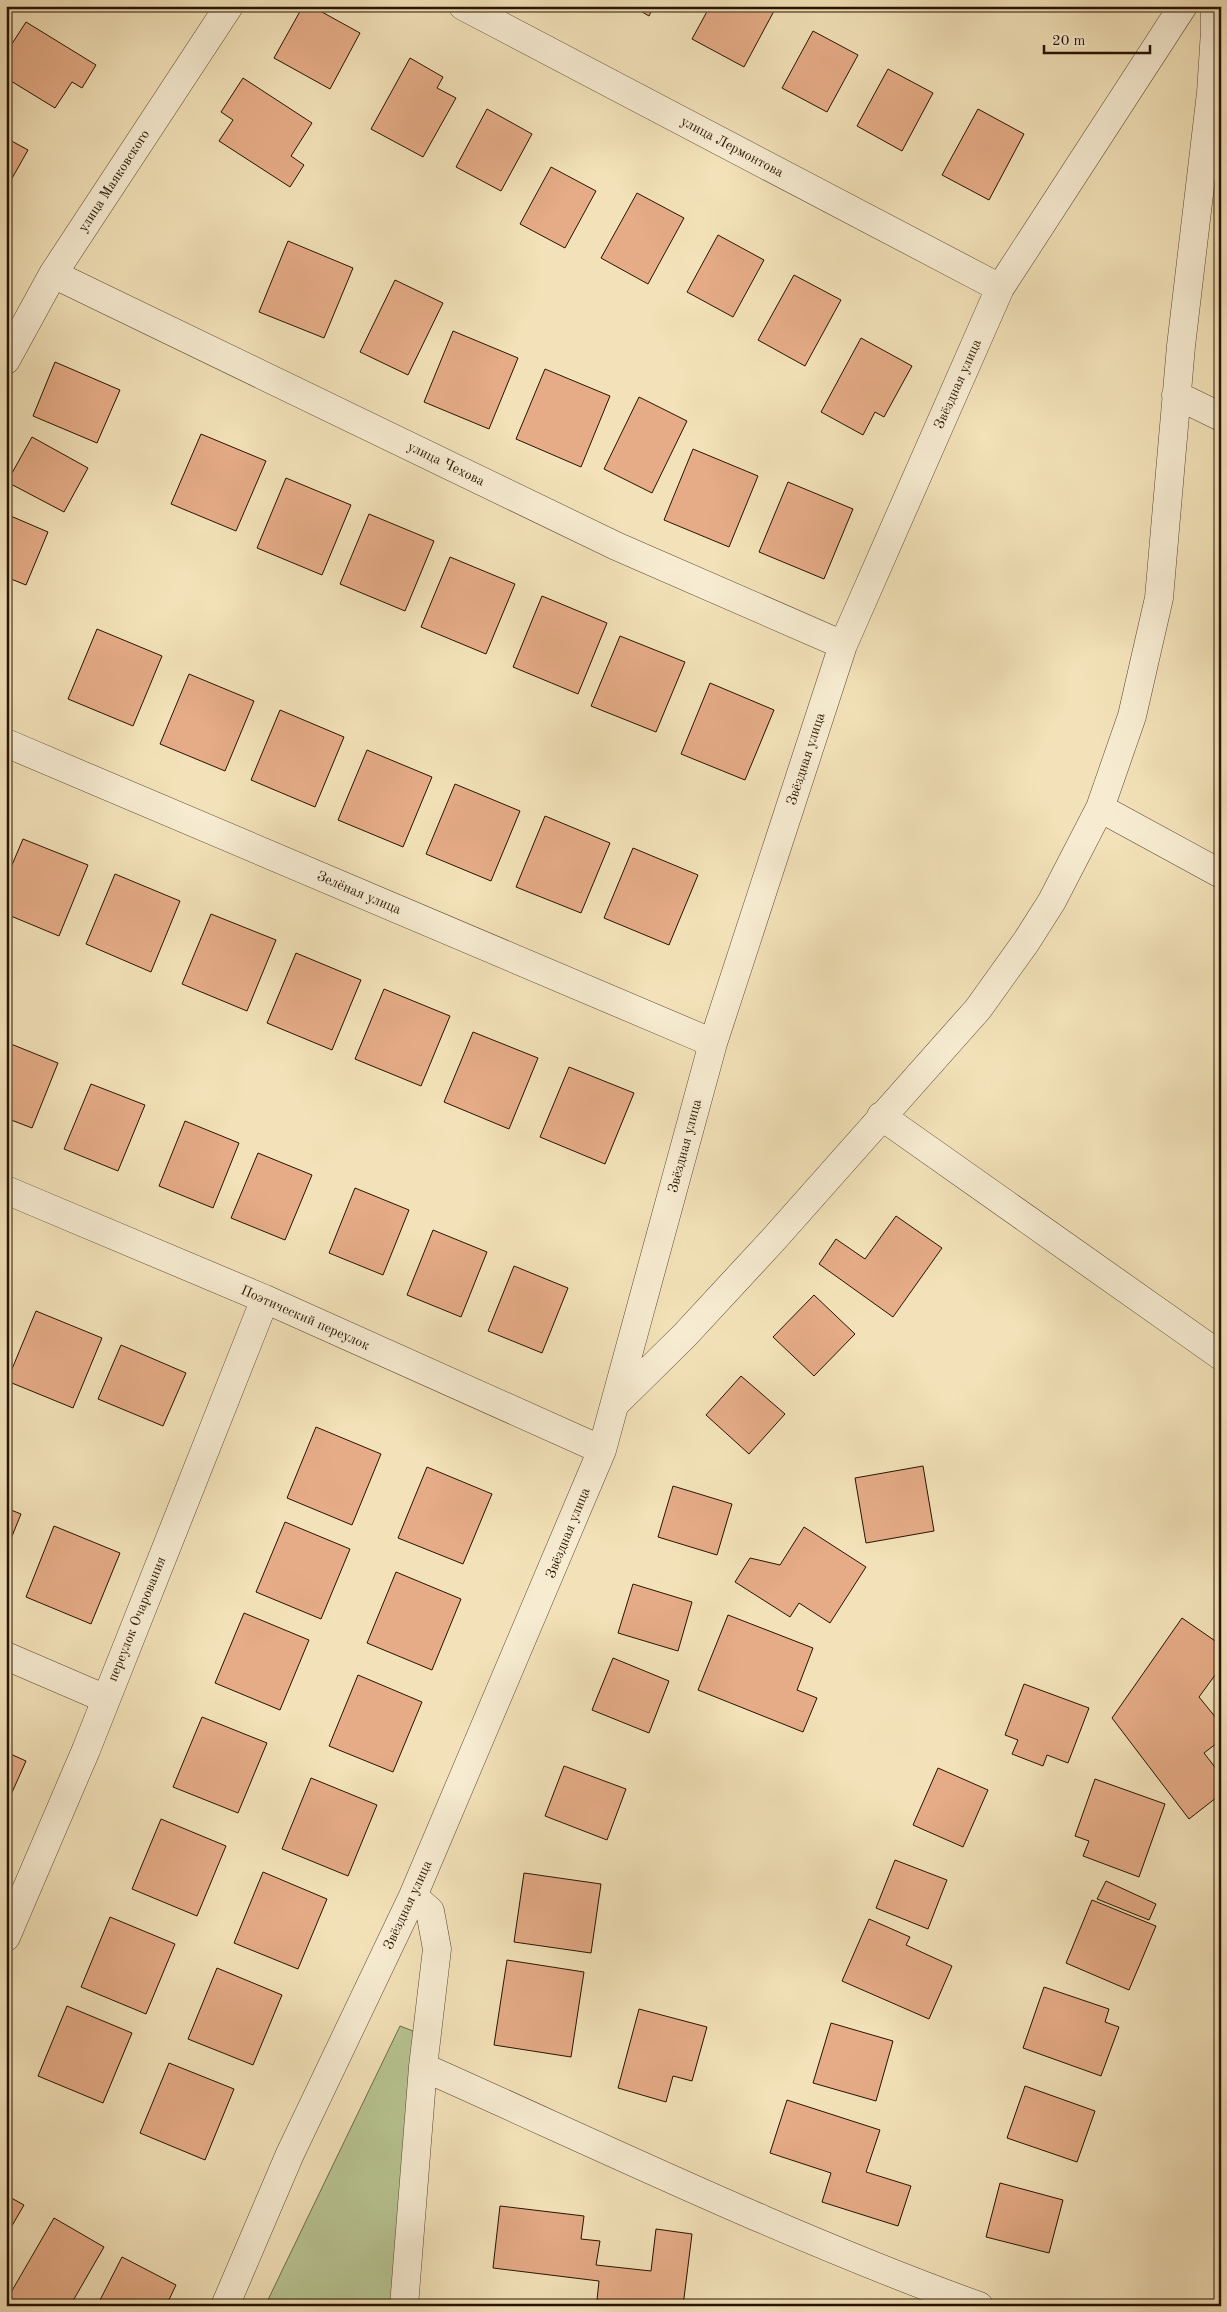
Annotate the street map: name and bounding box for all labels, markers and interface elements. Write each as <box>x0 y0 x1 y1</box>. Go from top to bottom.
scale bar <box>1044 22 1151 54</box>
text: 20 m <box>1052 34 1086 49</box>
street label: улица Лермонтова <box>678 114 786 180</box>
street label: улица Маяковского <box>76 127 152 235</box>
street label: Звёздная улица <box>932 337 984 431</box>
street label: улица Чехова <box>405 439 487 489</box>
street label: Звёздная улица <box>784 711 828 807</box>
street label: Зелёная улица <box>315 869 403 917</box>
street label: Звёздная улица <box>666 1098 704 1194</box>
street label: Поэтический переулок <box>238 1283 372 1353</box>
street label: Звёздная улица <box>543 1486 593 1580</box>
street label: переулок Очарования <box>106 1555 168 1683</box>
street label: Звёздная улица <box>381 1858 435 1952</box>

